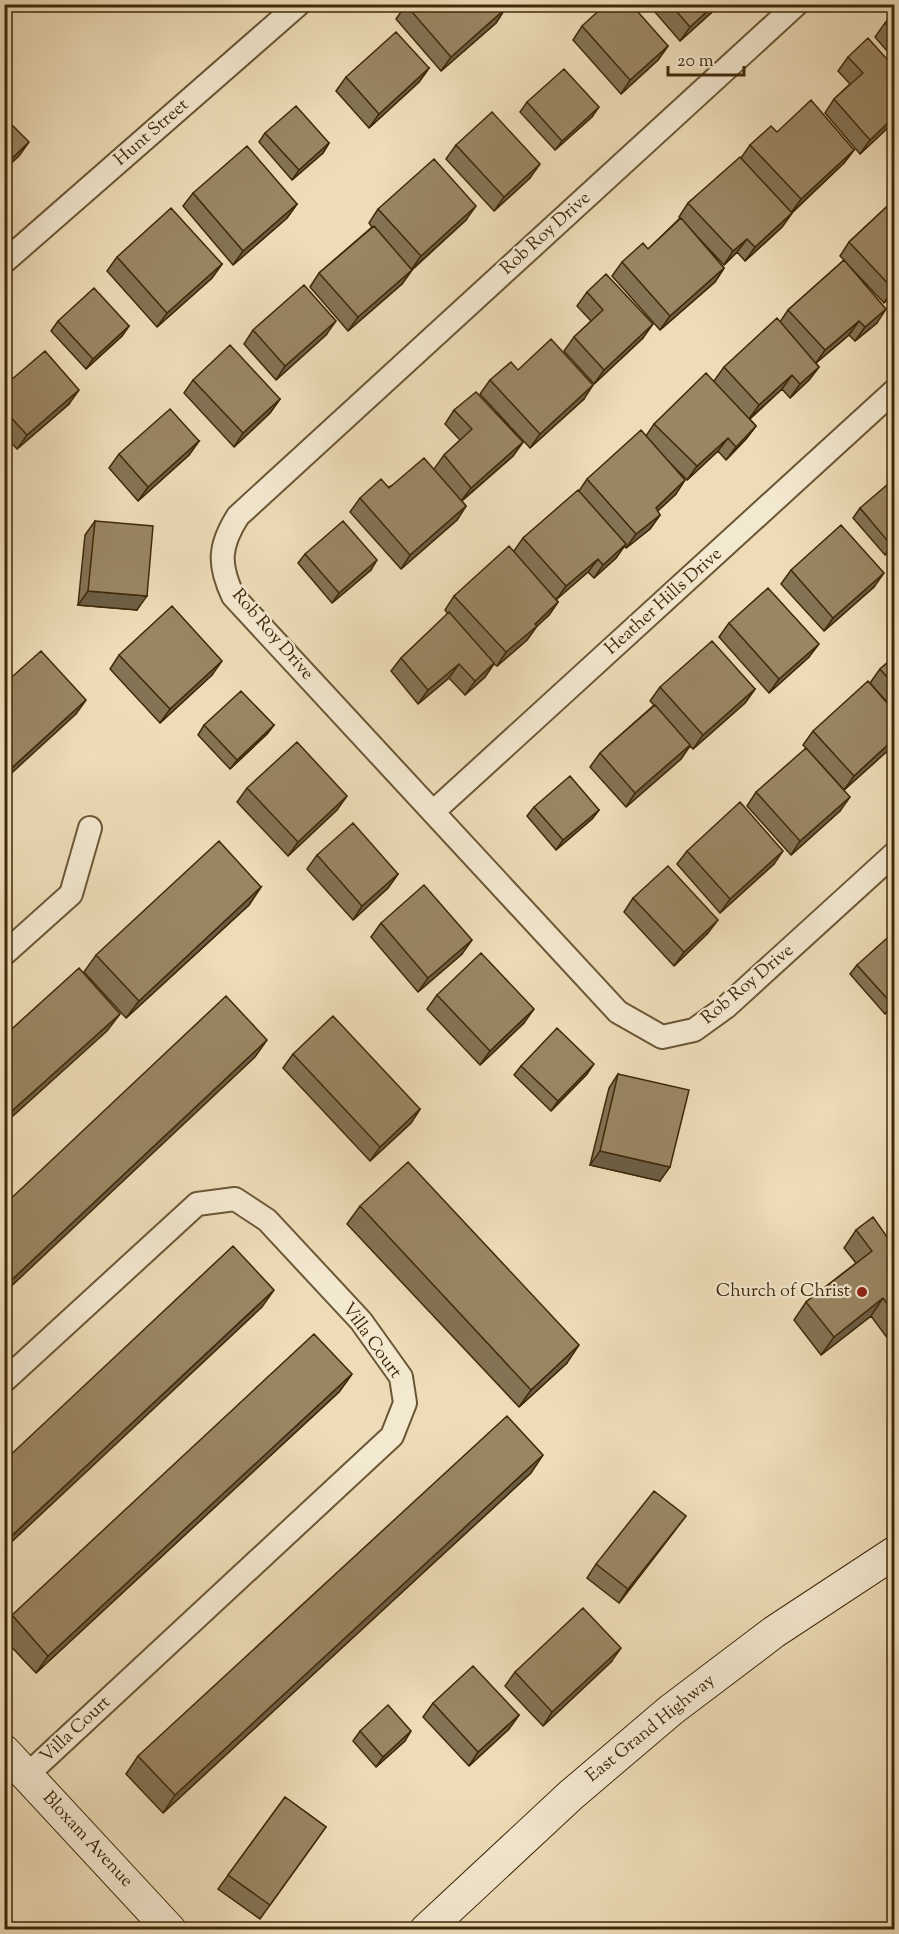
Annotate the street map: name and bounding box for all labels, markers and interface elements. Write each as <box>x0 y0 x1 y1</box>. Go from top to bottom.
scale bar <box>668 39 744 77</box>
text: 20 m <box>677 49 714 75</box>
street label: Hunt Street <box>109 93 195 173</box>
street label: Rob Roy Drive <box>495 186 597 282</box>
street label: Heather Hills Drive <box>600 542 728 662</box>
street label: Rob Roy Drive <box>225 584 319 686</box>
street label: Rob Roy Drive <box>696 939 800 1031</box>
place label: Church of Christ <box>716 1279 850 1305</box>
marker: Church of Christ <box>855 1285 869 1299</box>
street label: Villa Court <box>335 1298 407 1384</box>
street label: East Grand Highway <box>581 1669 721 1789</box>
street label: Villa Court <box>35 1691 117 1769</box>
street label: Bloxam Avenue <box>36 1786 138 1894</box>

